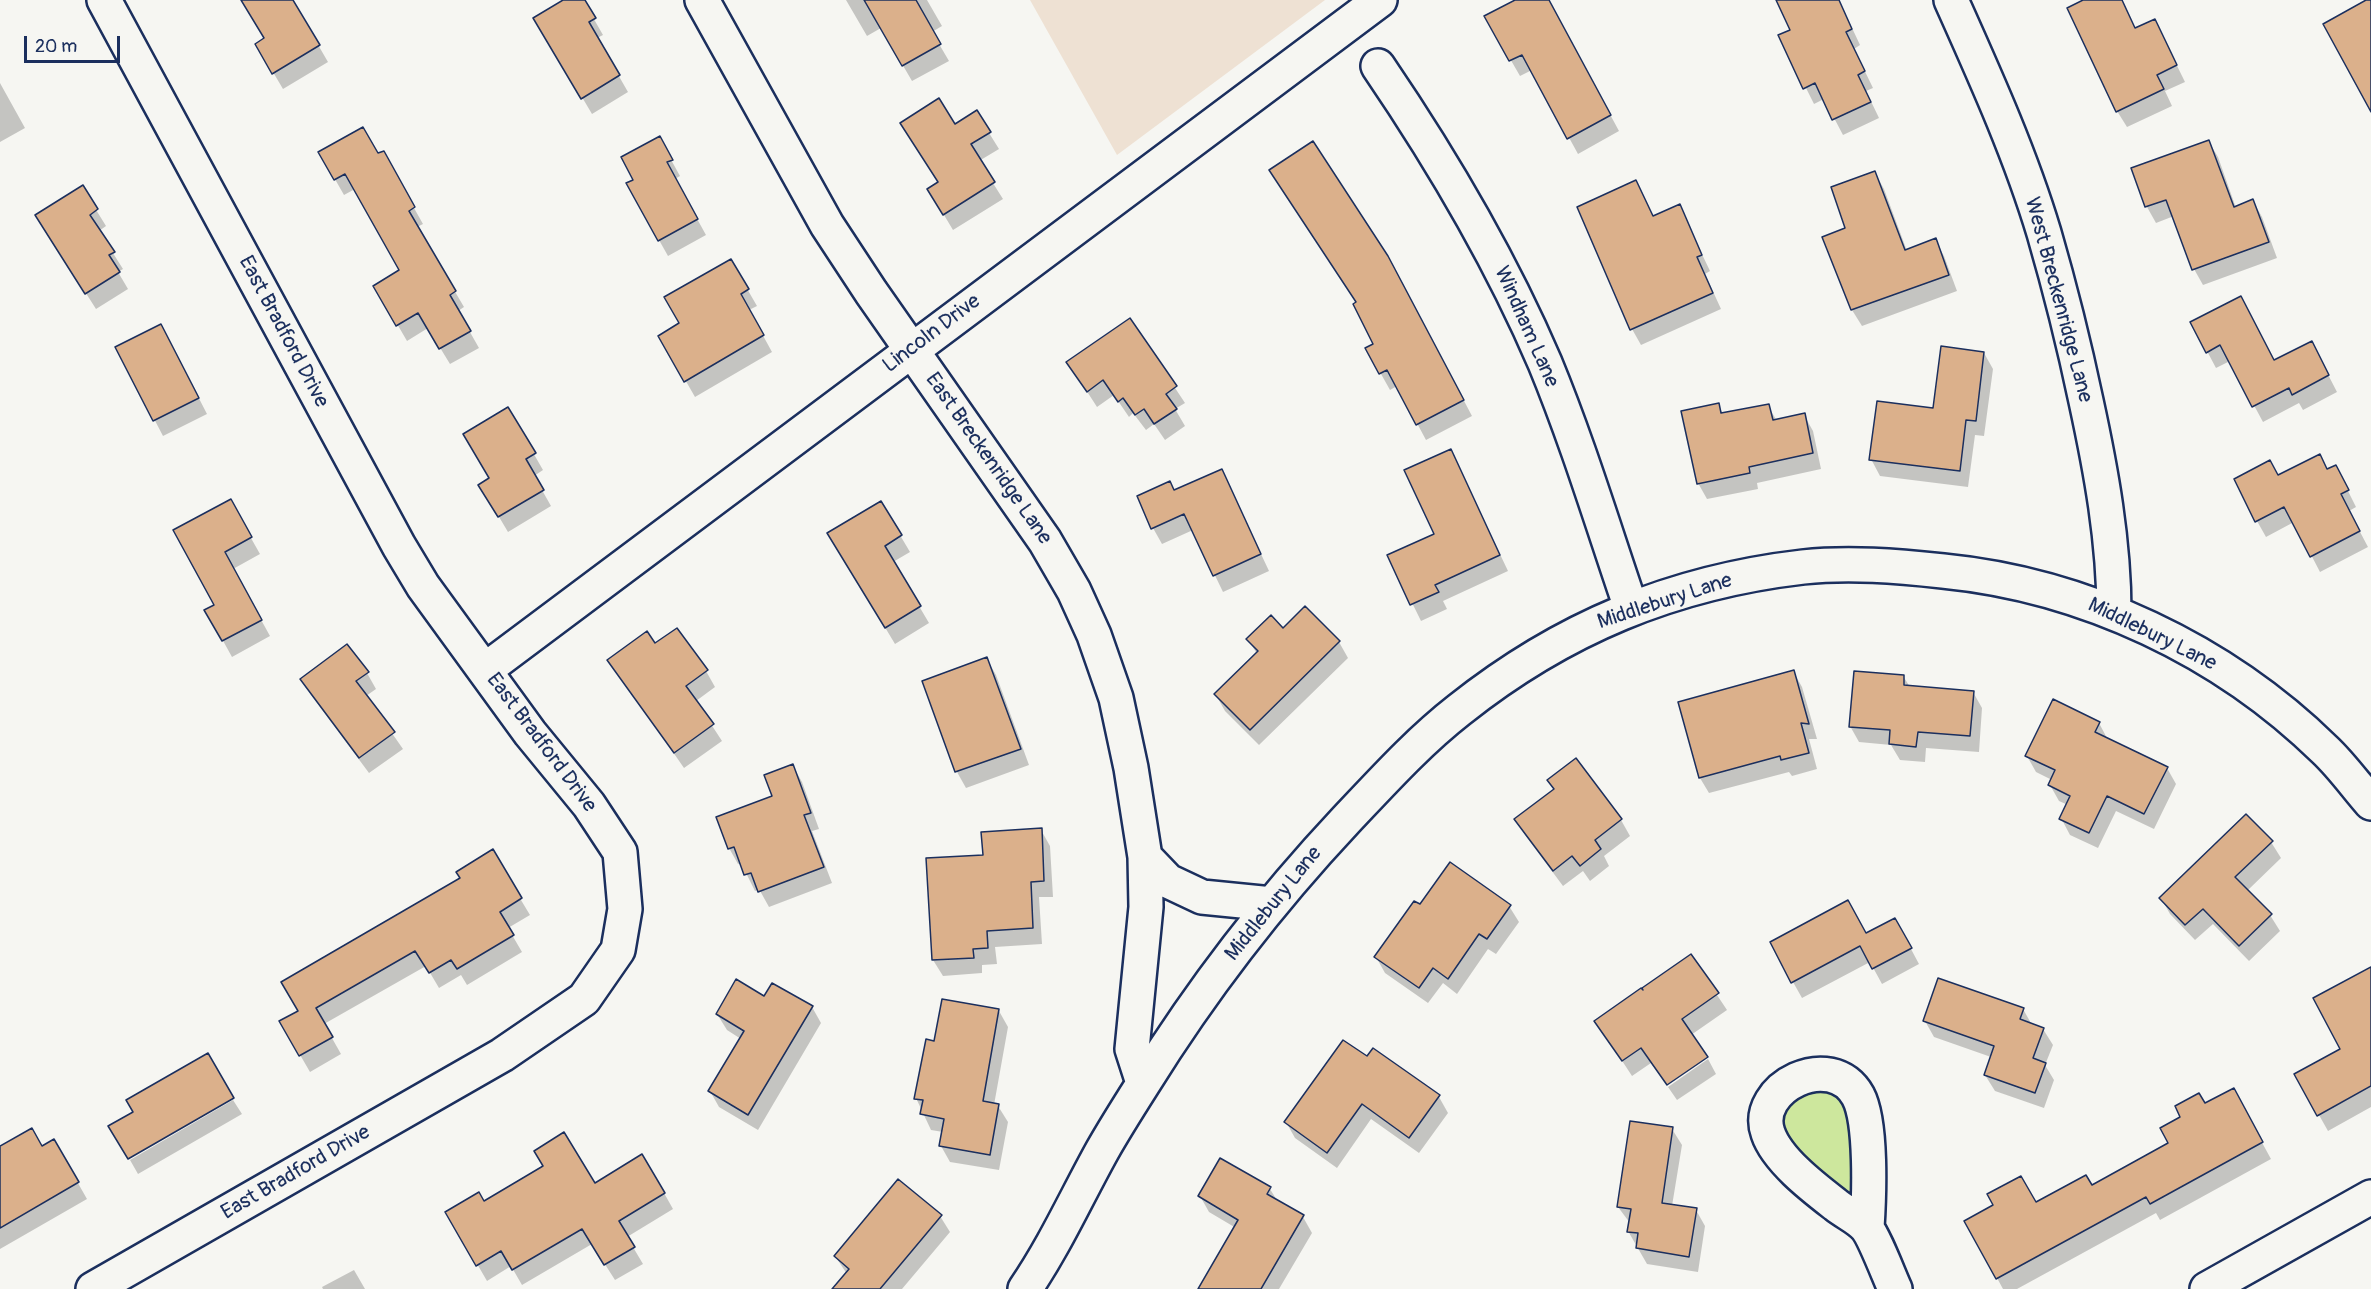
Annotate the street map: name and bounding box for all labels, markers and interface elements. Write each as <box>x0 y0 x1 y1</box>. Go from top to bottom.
scale bar <box>27 24 123 62</box>
text: 20 m <box>35 35 77 58</box>
street label: West Breckenridge Lane <box>2018 195 2098 405</box>
street label: East Bradford Drive <box>232 252 334 412</box>
street label: Windham Lane <box>1488 263 1564 391</box>
street label: Lincoln Drive <box>878 289 986 379</box>
street label: East Breckenridge Lane <box>919 368 1057 550</box>
street label: Middlebury Lane <box>1595 568 1735 636</box>
street label: Middlebury Lane <box>2084 593 2220 677</box>
street label: East Bradford Drive <box>480 668 602 818</box>
street label: Middlebury Lane <box>1220 842 1328 966</box>
street label: East Bradford Drive <box>217 1120 375 1226</box>

